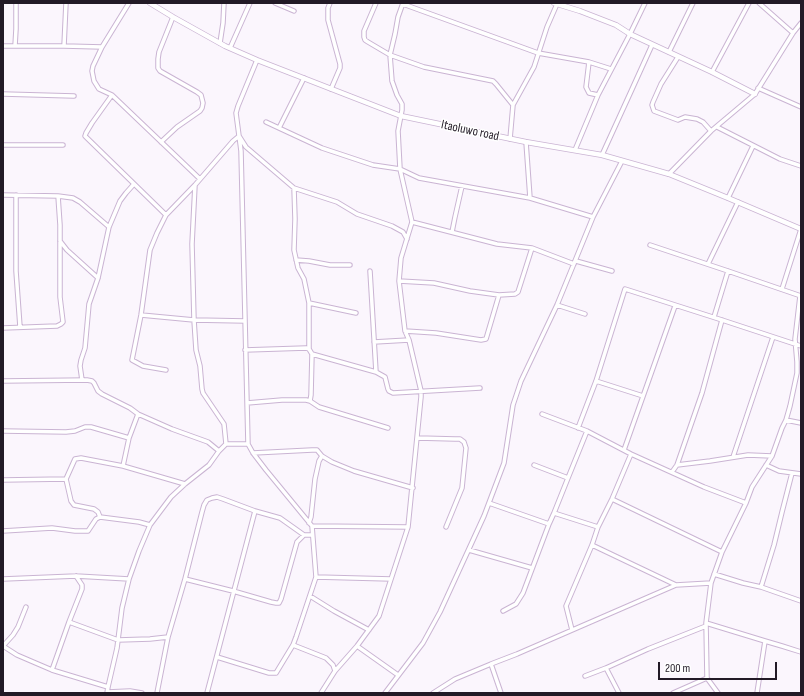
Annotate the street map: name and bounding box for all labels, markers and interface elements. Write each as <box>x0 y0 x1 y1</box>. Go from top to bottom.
street label: Itaoluwo road <box>440 117 500 145</box>
scale bar <box>660 654 779 680</box>
text: 200 m <box>665 661 690 676</box>

